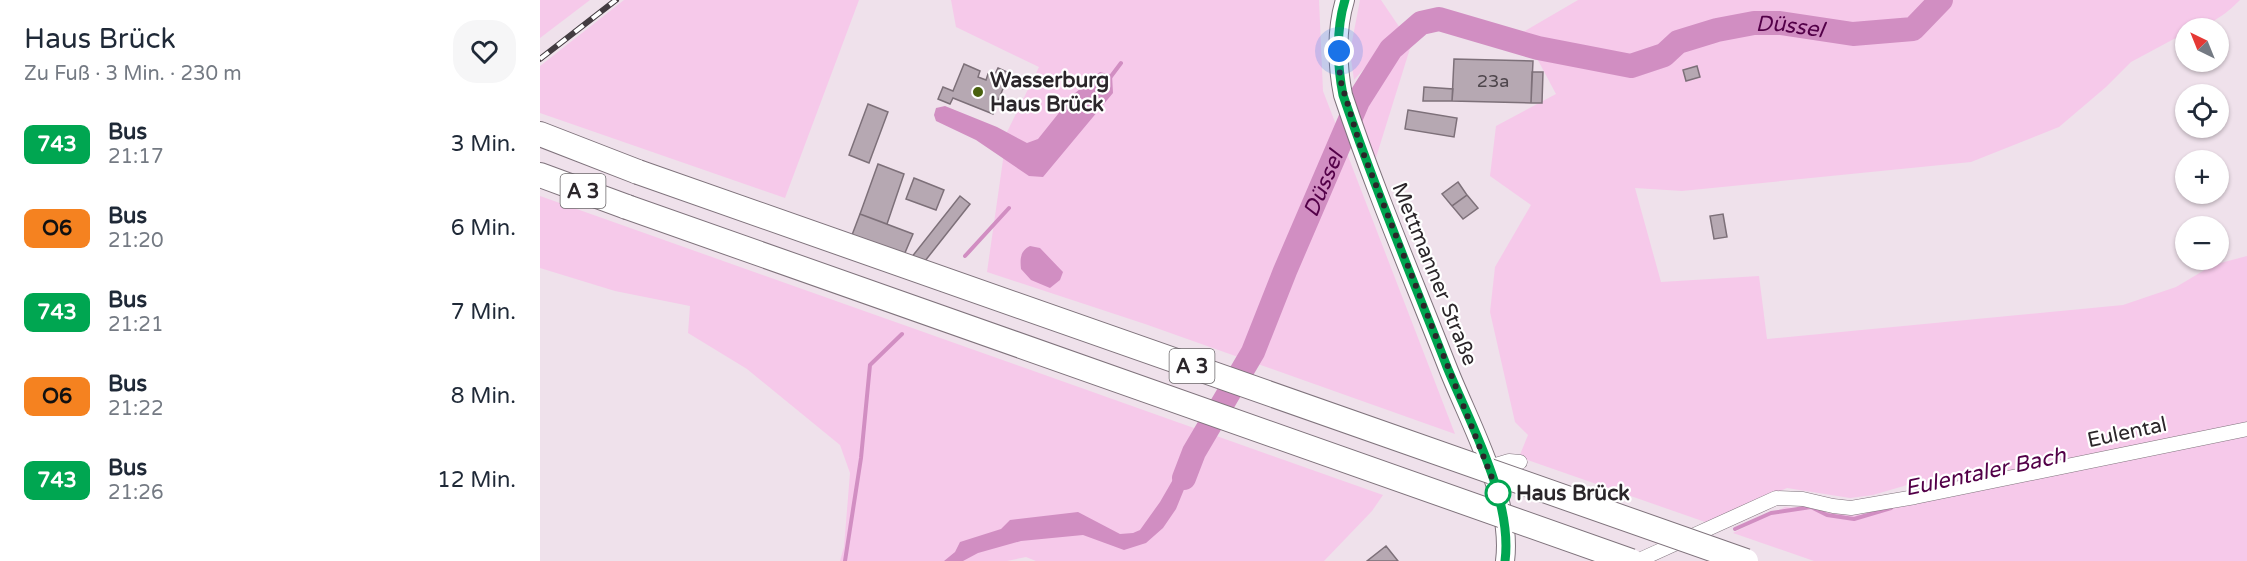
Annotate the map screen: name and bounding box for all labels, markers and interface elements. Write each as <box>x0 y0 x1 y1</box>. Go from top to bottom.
water label: Düssel <box>1756 11 1828 44</box>
north arrow <box>2175 18 2229 72</box>
map controls <box>2175 18 2229 270</box>
button: heart <box>453 20 516 83</box>
text: Haus Brück <box>24 22 176 56</box>
your location <box>1324 36 1354 66</box>
text: Zu Fuß · 3 Min. · 230 m <box>24 62 242 86</box>
place label: Wasserburg Haus Brück <box>990 68 1109 117</box>
house number: 23a <box>1477 70 1509 92</box>
button: locate <box>2175 84 2229 138</box>
marker: Wasserburg Haus Brück <box>971 85 985 99</box>
text: Bus <box>108 119 147 145</box>
text: 3 Min. <box>451 131 516 157</box>
text: 743 <box>37 132 77 157</box>
text: 21:17 <box>108 145 163 169</box>
water label: Düssel <box>1298 145 1350 221</box>
button: + <box>2175 150 2229 204</box>
road number: A 3 <box>560 174 606 208</box>
street label: Mettmanner Straße <box>1386 179 1483 369</box>
text: Bus <box>108 203 147 229</box>
text: 6 Min. <box>451 215 516 241</box>
text: O6 <box>42 216 72 241</box>
button: − <box>2175 216 2229 270</box>
text: 21:20 <box>108 229 163 253</box>
text: Bus <box>108 287 147 313</box>
text: 7 Min. <box>451 299 516 325</box>
text: 743 <box>37 300 77 325</box>
text: 21:21 <box>108 313 163 337</box>
road number: A 3 <box>1170 349 1214 383</box>
text: Bus <box>108 371 147 397</box>
text: 8 Min. <box>451 383 516 409</box>
text: O6 <box>42 384 72 409</box>
text: 21:22 <box>108 397 163 421</box>
street label: Eulental <box>2085 412 2169 453</box>
water label: Eulentaler Bach <box>1902 442 2069 502</box>
text: Bus <box>108 455 147 481</box>
text: 12 Min. <box>437 467 516 493</box>
text: 743 <box>37 468 77 493</box>
marker: Haus Brück <box>1485 480 1511 506</box>
text: 21:26 <box>108 481 163 505</box>
place label: Haus Brück <box>1516 481 1630 506</box>

